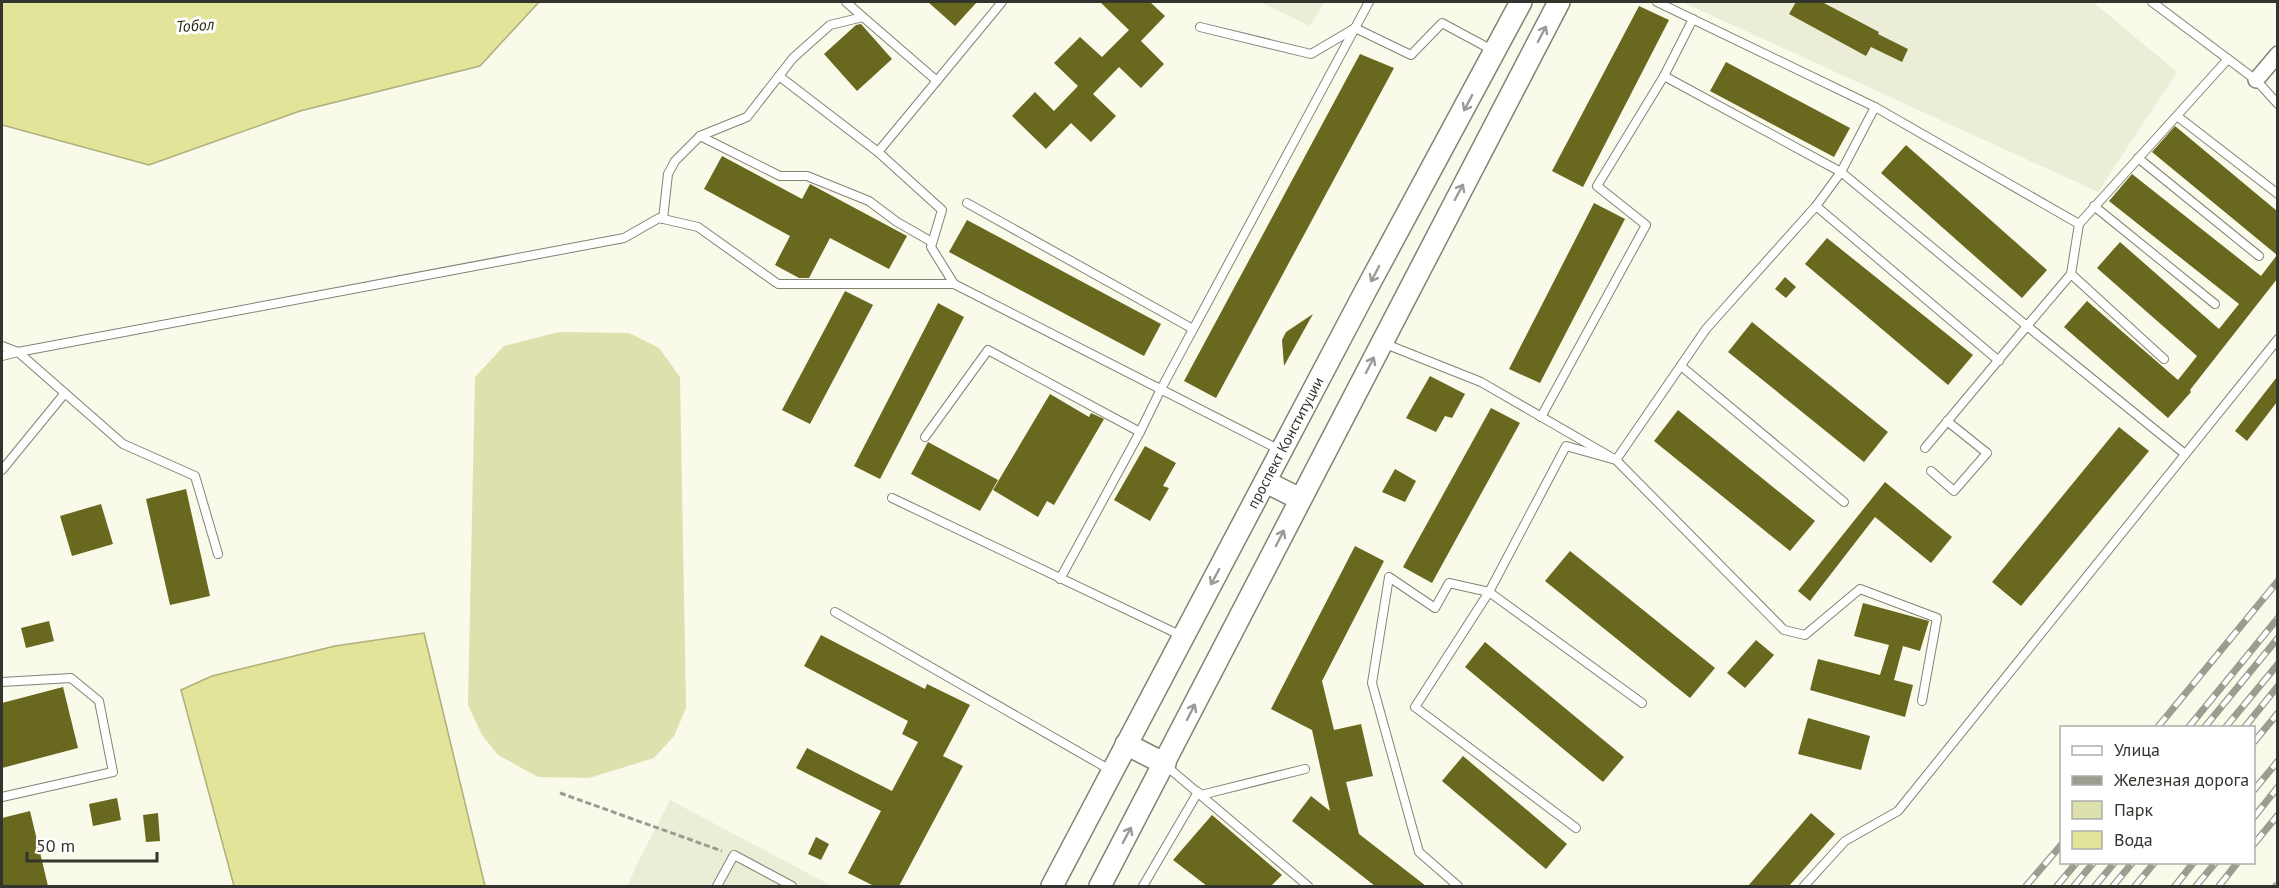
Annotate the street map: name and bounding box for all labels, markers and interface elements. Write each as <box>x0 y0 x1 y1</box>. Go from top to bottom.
water label: Тобол <box>175 14 215 36</box>
one-way arrow <box>1536 26 1548 43</box>
one-way arrow <box>1462 94 1474 111</box>
one-way arrow <box>1454 184 1466 202</box>
one-way arrow <box>1369 265 1380 283</box>
one-way arrow <box>1365 357 1376 375</box>
street label: проспект Конституции <box>1243 373 1328 512</box>
one-way arrow <box>1275 530 1286 548</box>
one-way arrow <box>1209 568 1221 585</box>
one-way arrow <box>1185 704 1197 721</box>
legend <box>2060 726 2255 864</box>
text: Улица <box>2114 738 2160 761</box>
text: Железная дорога <box>2113 768 2249 791</box>
text: Парк <box>2114 798 2154 821</box>
scale bar <box>27 825 158 863</box>
one-way arrow <box>1121 827 1133 844</box>
text: Вода <box>2114 828 2153 851</box>
text: 50 m <box>36 834 75 857</box>

